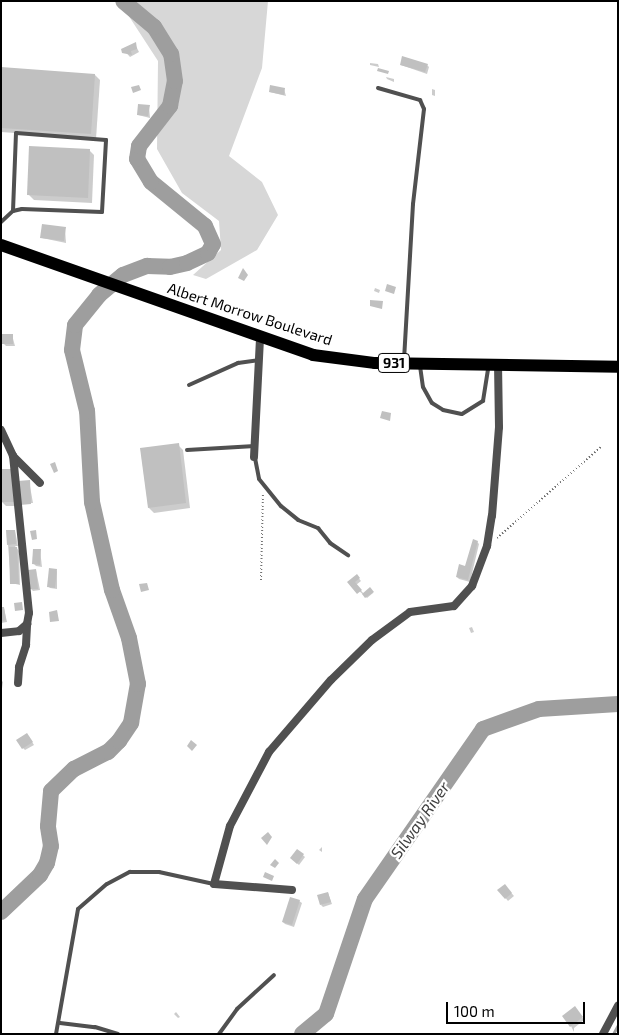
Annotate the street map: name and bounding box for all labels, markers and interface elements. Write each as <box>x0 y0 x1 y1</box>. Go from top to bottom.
street label: Albert Morrow Boulevard <box>165 279 335 349</box>
road number: 931 <box>378 352 410 374</box>
water label: Silway River <box>386 778 454 862</box>
scale bar <box>449 992 588 1024</box>
text: 100 m <box>454 1002 495 1020</box>

